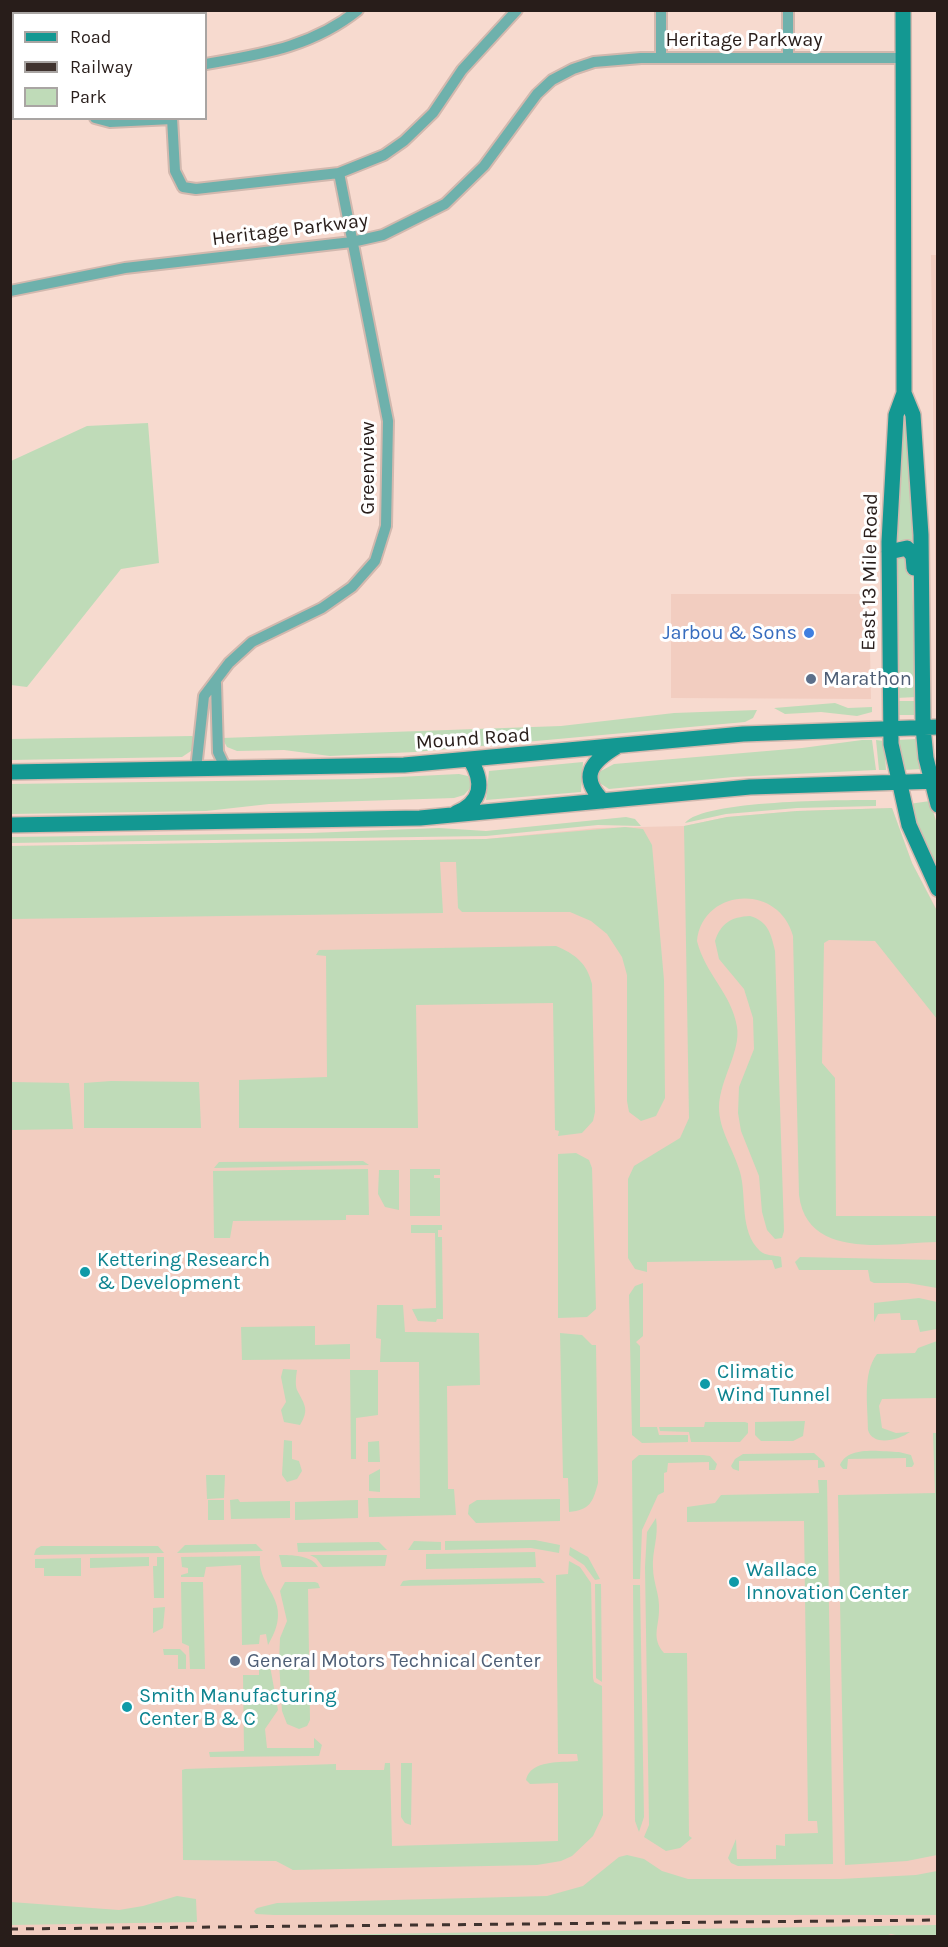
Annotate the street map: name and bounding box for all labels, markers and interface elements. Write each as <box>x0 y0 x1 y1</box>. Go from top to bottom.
legend <box>12 12 207 120</box>
text: Road <box>70 26 111 48</box>
street label: Heritage Parkway <box>665 28 823 52</box>
text: Railway <box>70 56 133 78</box>
text: Park <box>70 86 107 108</box>
street label: Heritage Parkway <box>211 209 369 251</box>
street label: Greenview <box>356 421 380 515</box>
street label: East 13 Mile Road <box>857 493 883 651</box>
place label: Jarbou & Sons <box>662 621 797 645</box>
marker: Jarbou & Sons <box>802 626 816 640</box>
place label: Marathon <box>823 667 912 691</box>
marker: Marathon <box>804 672 818 686</box>
street label: Mound Road <box>415 723 531 755</box>
place label: Kettering Research & Development <box>97 1248 270 1295</box>
marker: Kettering Research & Development <box>78 1265 92 1279</box>
place label: Climatic Wind Tunnel <box>717 1360 830 1407</box>
marker: Climatic Wind Tunnel <box>698 1377 712 1391</box>
place label: Wallace Innovation Center <box>746 1558 909 1605</box>
marker: Wallace Innovation Center <box>727 1575 741 1589</box>
place label: General Motors Technical Center <box>247 1649 540 1673</box>
marker: General Motors Technical Center <box>228 1654 242 1668</box>
place label: Smith Manufacturing Center B & C <box>139 1684 337 1731</box>
marker: Smith Manufacturing Center B & C <box>120 1700 134 1714</box>

